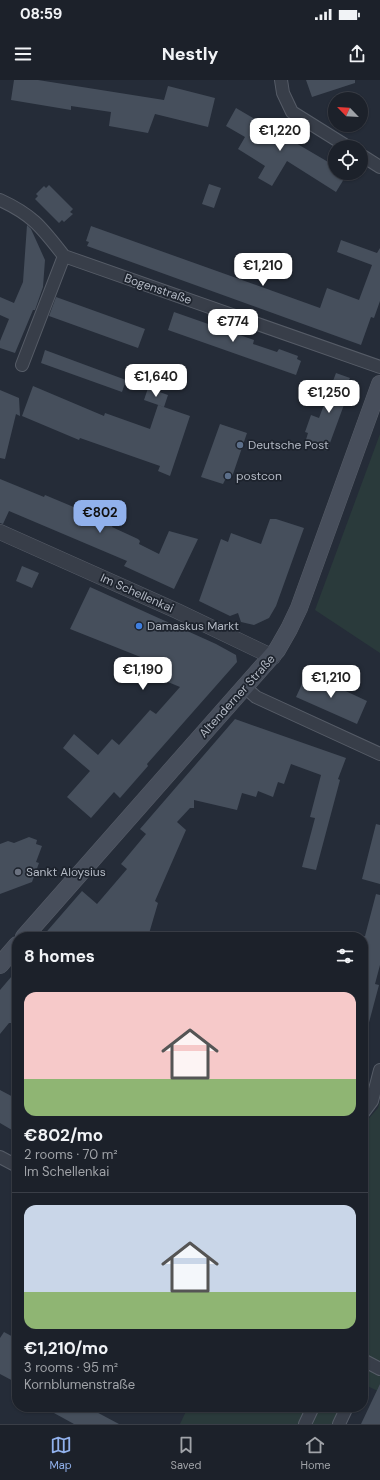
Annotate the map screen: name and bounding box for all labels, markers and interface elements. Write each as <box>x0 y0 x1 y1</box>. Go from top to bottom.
text: 08:59 <box>20 4 62 24</box>
text: Nestly <box>162 42 218 66</box>
icon: menu <box>12 43 34 65</box>
icon: share <box>346 43 368 65</box>
north arrow <box>328 92 368 132</box>
map controls <box>328 92 368 180</box>
pin: €1,220 <box>247 118 313 152</box>
text: €1,220 <box>259 122 301 139</box>
button: locate <box>328 140 368 180</box>
pin: €1,210 <box>230 253 296 287</box>
text: €1,210 <box>243 257 283 274</box>
street label: Bogenstraße <box>122 270 194 308</box>
pin: €774 <box>209 309 257 343</box>
text: €774 <box>217 313 249 330</box>
pin: €1,640 <box>123 364 189 398</box>
text: €1,640 <box>134 368 178 385</box>
pin: €1,250 <box>296 380 362 414</box>
text: €1,250 <box>308 384 350 401</box>
place label: Deutsche Post <box>248 437 329 453</box>
marker: Deutsche Post <box>235 440 245 450</box>
place label: postcon <box>236 468 282 484</box>
marker: postcon <box>223 471 233 481</box>
pin: €802 <box>76 500 124 534</box>
text: €802 <box>82 504 118 521</box>
street label: Im Schellenkai <box>98 570 176 616</box>
place label: Damaskus Markt <box>147 618 239 634</box>
marker: Damaskus Markt <box>134 621 144 631</box>
street label: Altenderner Straße <box>196 651 279 741</box>
pin: €1,190 <box>110 657 176 691</box>
text: €1,190 <box>123 661 163 678</box>
pin: €1,210 <box>298 665 364 699</box>
text: €1,210 <box>311 669 351 686</box>
place label: Sankt Aloysius <box>26 864 106 880</box>
marker: Sankt Aloysius <box>13 867 23 877</box>
text: 8 homes <box>24 945 95 967</box>
icon: filters <box>334 945 356 967</box>
icon: home <box>154 1018 226 1090</box>
text: €802/mo <box>24 1124 103 1146</box>
text: 2 rooms · 70 m² <box>24 1146 118 1163</box>
text: Im Schellenkai <box>24 1163 109 1180</box>
icon: home <box>154 1231 226 1303</box>
text: €1,210/mo <box>24 1337 108 1359</box>
text: 3 rooms · 95 m² <box>24 1359 118 1376</box>
text: Kornblumenstraße <box>24 1376 135 1393</box>
tab: Map <box>49 1434 72 1472</box>
tab: Saved <box>171 1434 201 1472</box>
tab: Home <box>300 1434 330 1472</box>

